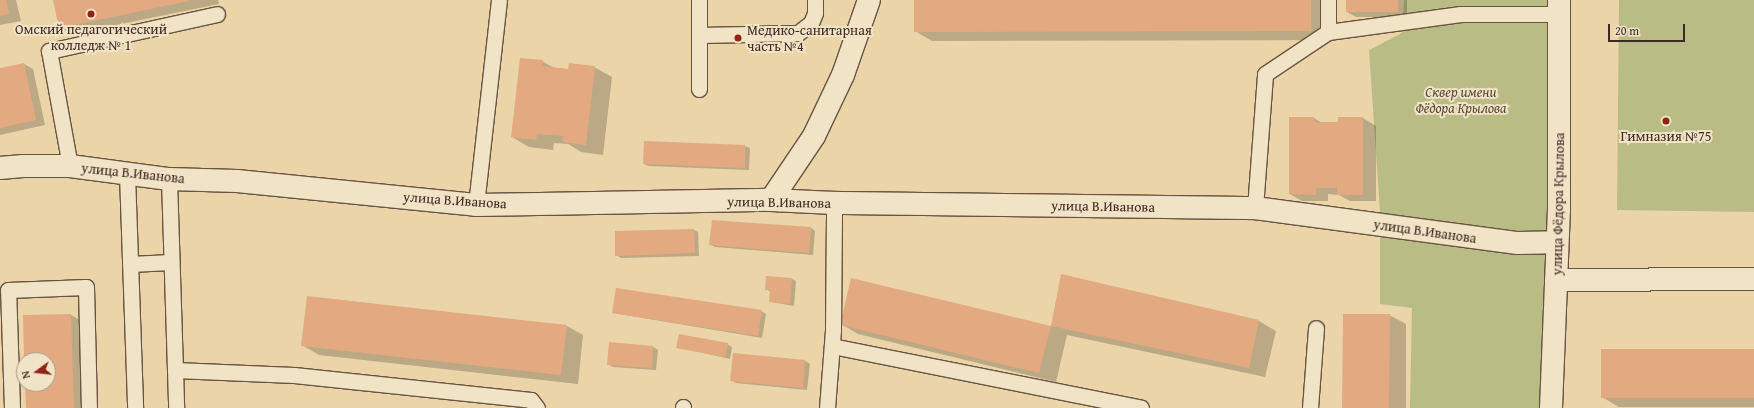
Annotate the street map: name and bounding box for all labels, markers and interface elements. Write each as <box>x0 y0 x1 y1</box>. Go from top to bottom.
marker: Омский педагогический колледж № 1 <box>86 9 96 19</box>
scale bar <box>1610 16 1687 42</box>
place label: Омский педагогический колледж № 1 <box>15 21 167 54</box>
place label: Медико-санитарная часть №4 <box>747 22 872 54</box>
text: 20 m <box>1615 22 1639 39</box>
marker: Медико-санитарная часть №4 <box>732 32 744 44</box>
park label: Сквер имени Фёдора Крылова <box>1416 84 1506 116</box>
marker: Гимназия №75 <box>1661 116 1671 126</box>
place label: Гимназия №75 <box>1620 128 1712 144</box>
street label: улица Фёдора Крылова <box>1548 132 1568 276</box>
street label: улица В.Иванова <box>80 159 186 187</box>
street label: улица В.Иванова <box>403 188 507 212</box>
street label: улица В.Иванова <box>727 193 831 211</box>
street label: улица В.Иванова <box>1051 197 1155 215</box>
street label: улица В.Иванова <box>1372 215 1478 247</box>
north arrow <box>16 352 56 392</box>
text: N <box>17 369 34 380</box>

